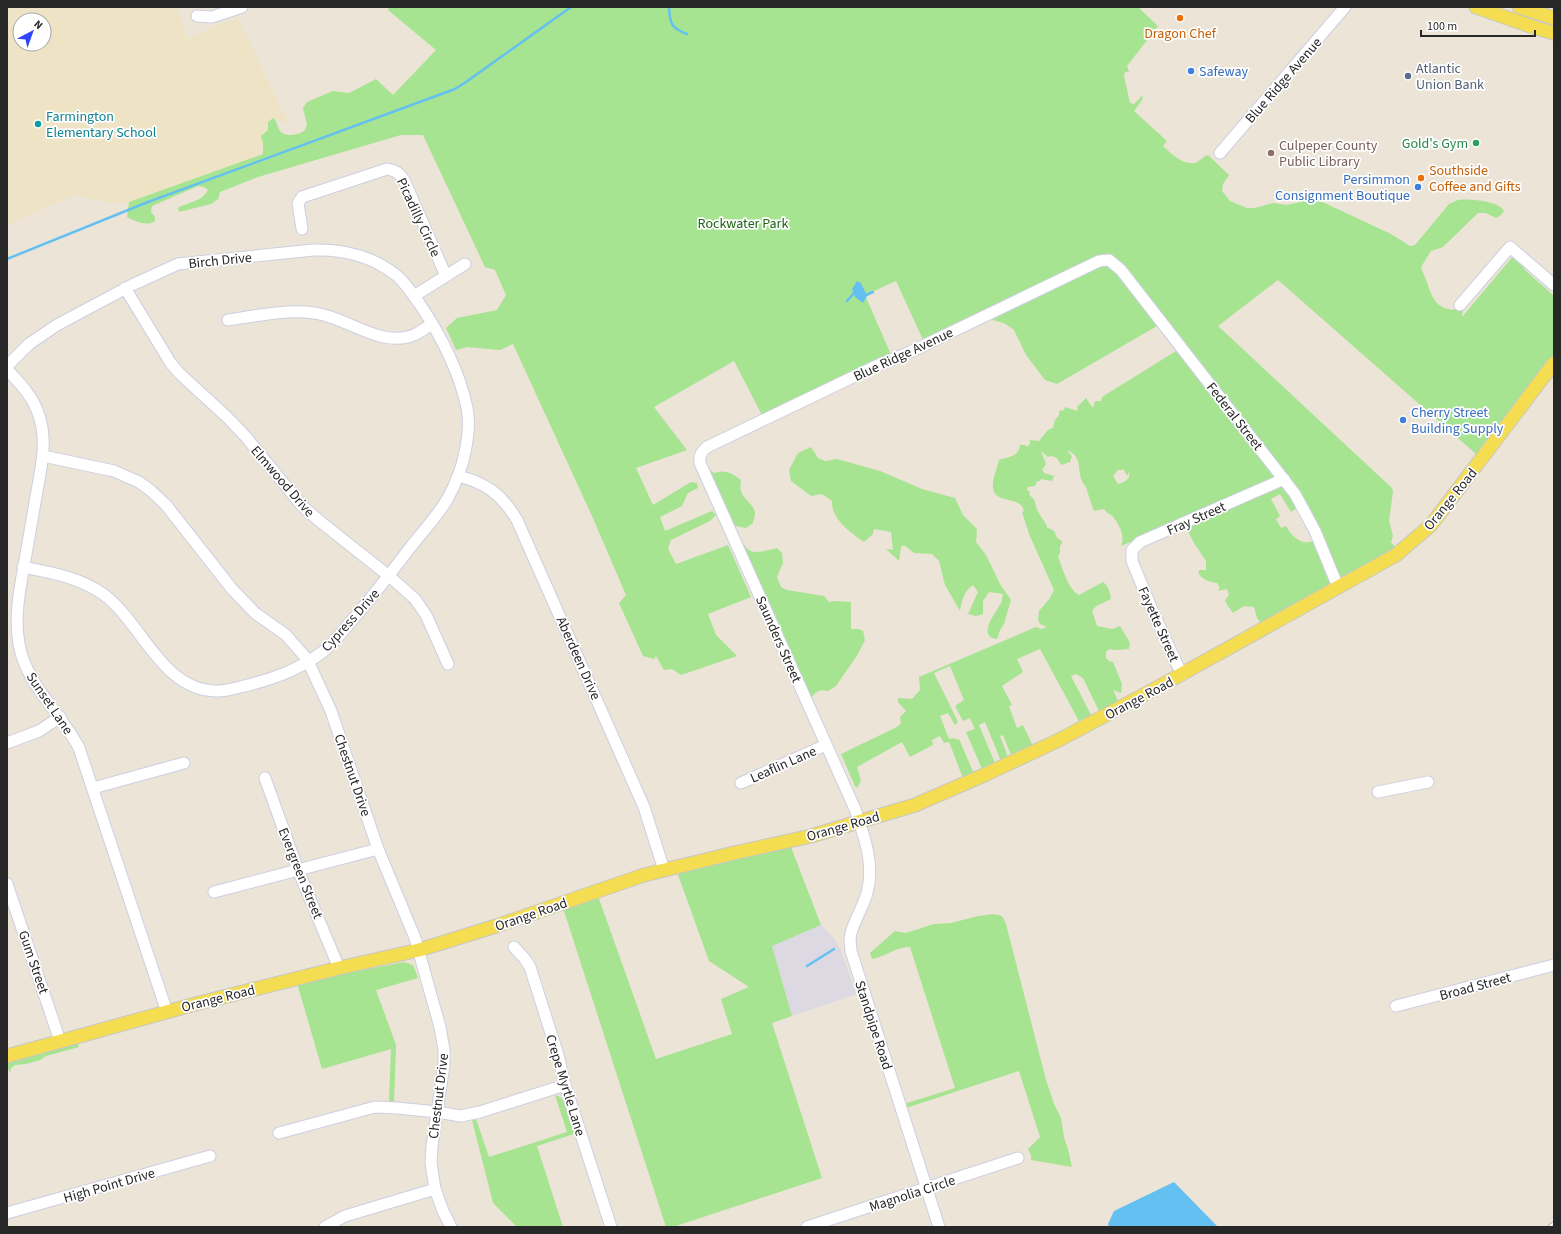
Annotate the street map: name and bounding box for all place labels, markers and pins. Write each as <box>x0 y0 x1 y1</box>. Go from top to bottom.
marker: Dragon Chef <box>1175 13 1185 23</box>
place label: Dragon Chef <box>1144 24 1217 44</box>
place label: Atlantic Union Bank <box>1416 59 1484 95</box>
place label: Safeway <box>1199 62 1248 82</box>
marker: Safeway <box>1186 66 1196 76</box>
marker: Atlantic Union Bank <box>1403 71 1413 81</box>
place label: Farmington Elementary School <box>46 107 157 143</box>
marker: Farmington Elementary School <box>33 119 43 129</box>
place label: Gold's Gym <box>1402 134 1468 154</box>
place label: Culpeper County Public Library <box>1279 136 1378 172</box>
marker: Gold's Gym <box>1471 138 1481 148</box>
marker: Culpeper County Public Library <box>1266 148 1276 158</box>
place label: Southside Coffee and Gifts <box>1429 161 1521 197</box>
place label: Persimmon Consignment Boutique <box>1275 170 1410 206</box>
marker: Southside Coffee and Gifts <box>1416 173 1426 183</box>
marker: Persimmon Consignment Boutique <box>1413 182 1423 192</box>
place label: Cherry Street Building Supply <box>1411 403 1504 439</box>
marker: Cherry Street Building Supply <box>1398 415 1408 425</box>

